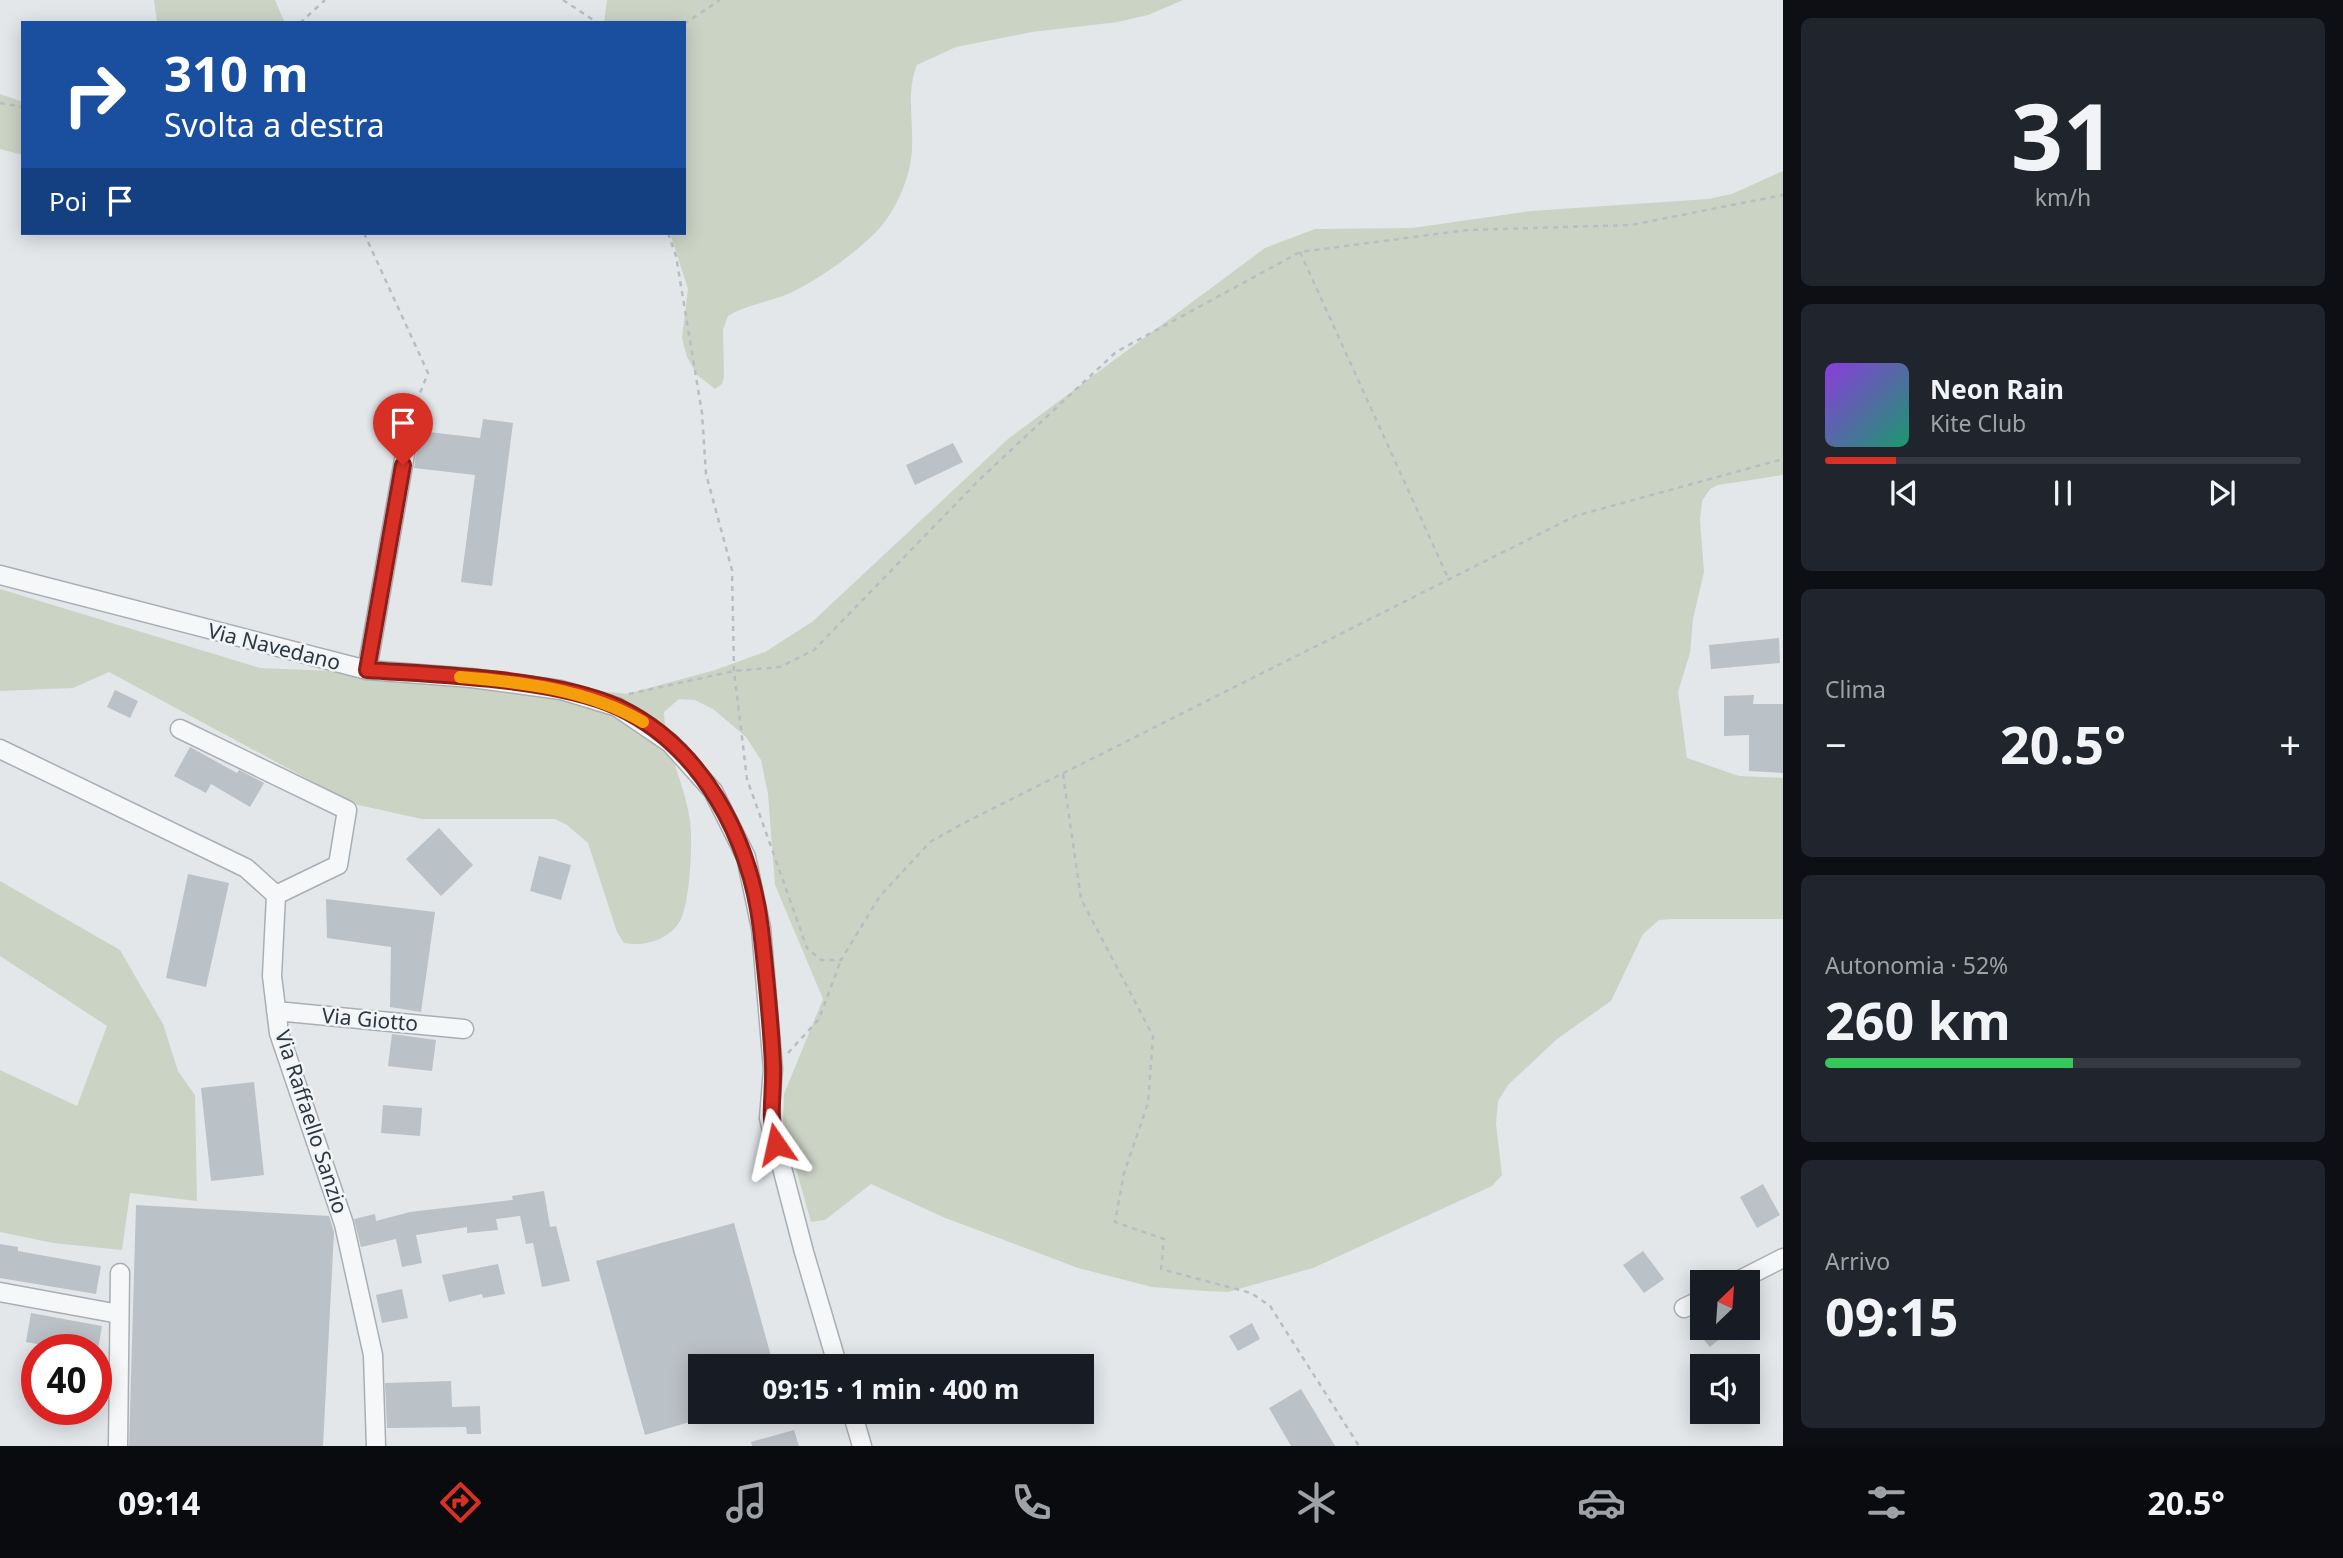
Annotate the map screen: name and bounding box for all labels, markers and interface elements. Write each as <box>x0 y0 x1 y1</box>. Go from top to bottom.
text: 310 m <box>164 40 309 106</box>
icon: right <box>49 49 140 140</box>
text: 31 <box>2011 73 2115 197</box>
text: Svolta a destra <box>164 103 385 146</box>
text: km/h <box>2035 181 2091 213</box>
icon: arrive <box>101 182 139 220</box>
text: Poi <box>49 183 87 219</box>
text: Neon Rain <box>1930 371 2064 407</box>
pin <box>373 393 433 465</box>
icon: arrive <box>384 404 422 442</box>
text: Kite Club <box>1930 407 2026 439</box>
icon: previous <box>1885 474 1923 512</box>
icon: pause <box>2044 474 2082 512</box>
icon: next <box>2203 474 2241 512</box>
street label: Via Navedano <box>205 616 344 676</box>
text: Clima <box>1825 673 1886 705</box>
text: 20.5° <box>2000 708 2126 779</box>
text: − <box>1825 718 1847 770</box>
text: + <box>2279 718 2301 770</box>
text: Autonomia · 52% <box>1825 949 2008 981</box>
text: 260 km <box>1825 984 2011 1055</box>
street label: Via Giotto <box>321 1001 419 1037</box>
street label: Via Raffaello Sanzio <box>269 1026 355 1217</box>
position arrow <box>739 1107 813 1181</box>
text: Arrivo <box>1825 1245 1890 1277</box>
north arrow <box>1690 1270 1760 1340</box>
map controls <box>1690 1270 1760 1424</box>
text: 09:15 <box>1825 1280 1959 1351</box>
speed limit sign: 40 <box>21 1334 112 1425</box>
button: sound <box>1690 1354 1760 1424</box>
text: 09:15 · 1 min · 400 m <box>763 1371 1019 1407</box>
icon: directions <box>436 1478 485 1527</box>
icon: music <box>722 1478 771 1527</box>
icon: phone <box>1007 1478 1056 1527</box>
icon: climate <box>1292 1478 1341 1527</box>
icon: car <box>1577 1478 1626 1527</box>
icon: filters <box>1862 1478 1911 1527</box>
text: 09:14 <box>118 1481 200 1524</box>
text: 20.5° <box>2147 1481 2225 1524</box>

